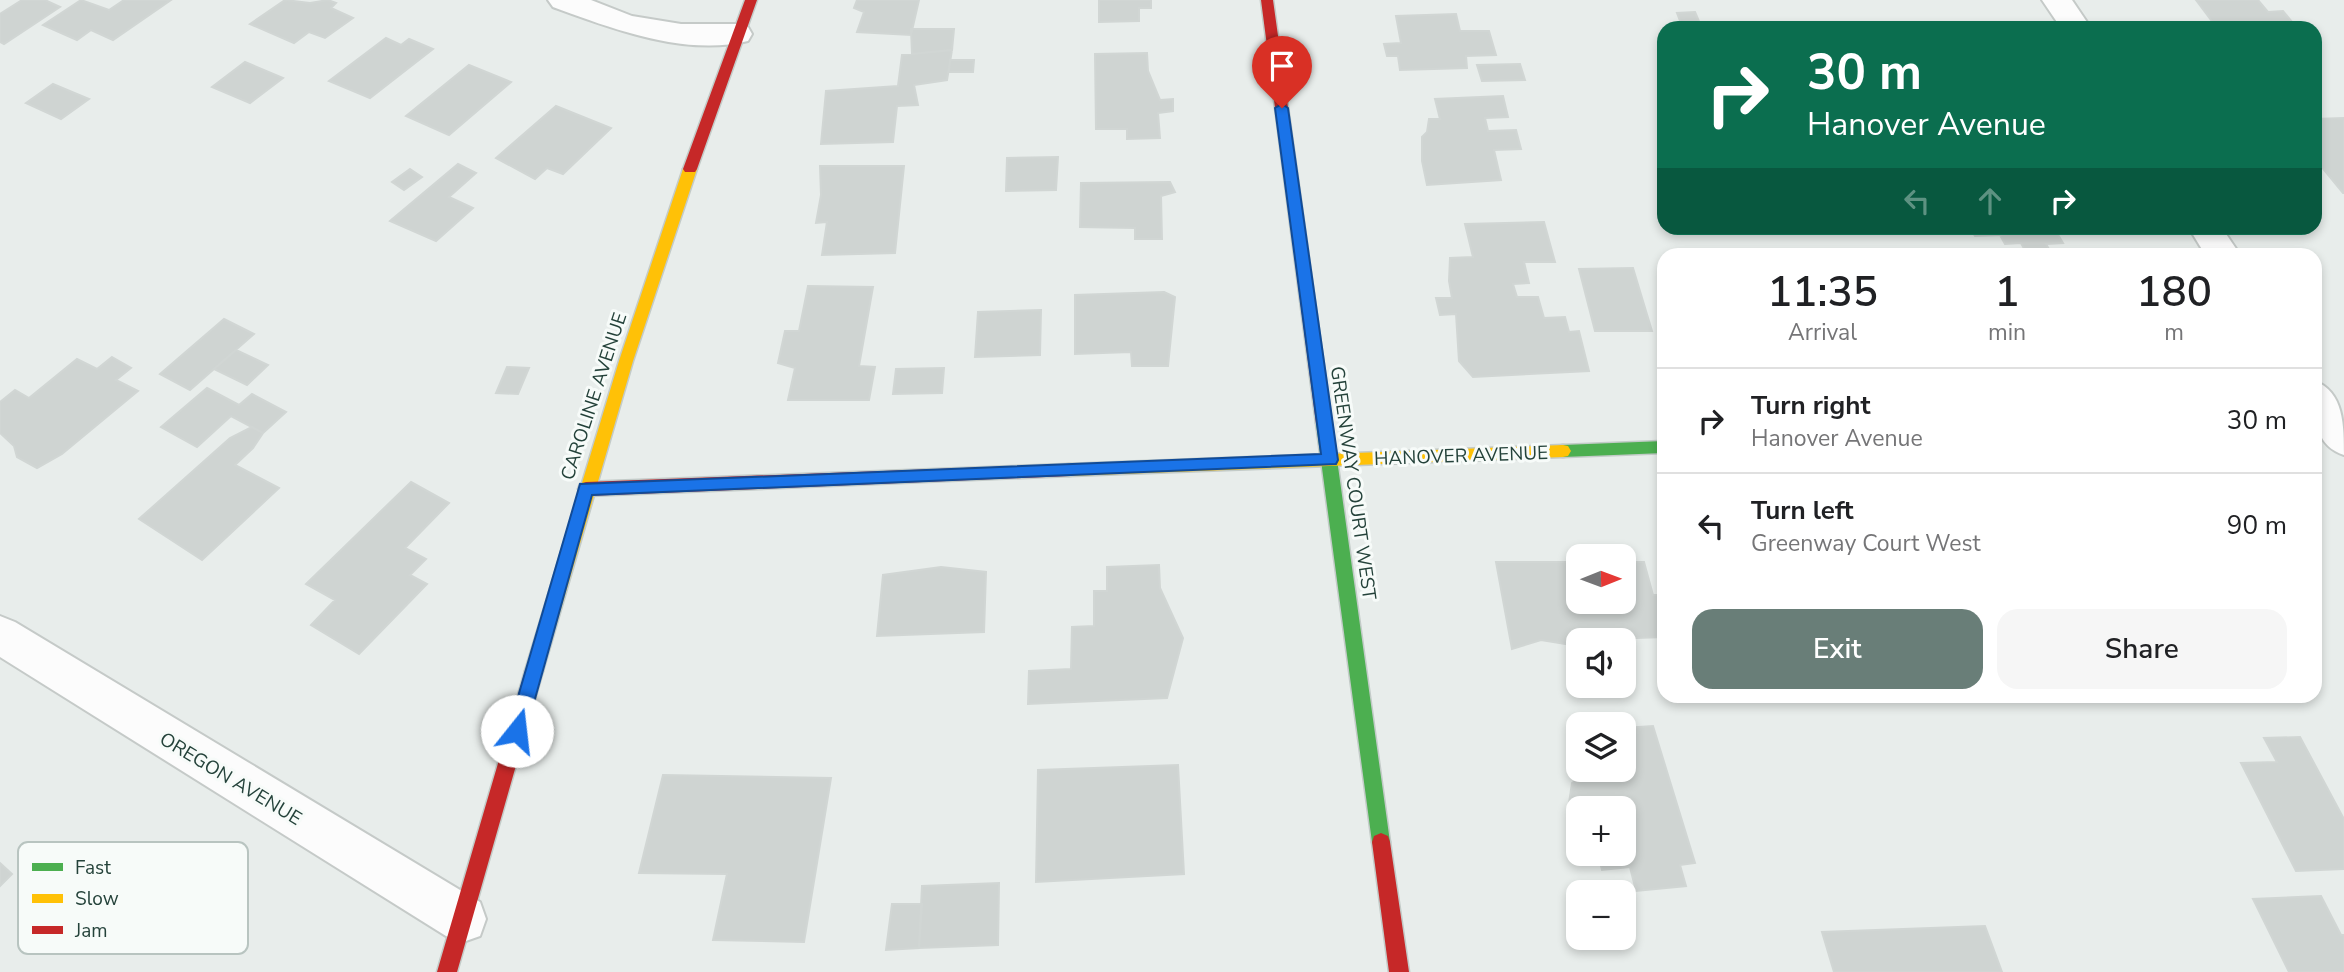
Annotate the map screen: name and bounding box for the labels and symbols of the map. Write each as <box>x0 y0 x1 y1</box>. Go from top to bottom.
pin <box>1252 36 1312 108</box>
street label: CAROLINE AVENUE <box>555 309 633 483</box>
street label: GREENWAY COURT WEST <box>1324 365 1382 602</box>
street label: HANOVER AVENUE <box>1373 440 1549 472</box>
north arrow <box>1566 544 1636 614</box>
position arrow <box>480 694 554 768</box>
street label: OREGON AVENUE <box>155 726 306 832</box>
legend <box>18 842 248 954</box>
text: Fast <box>75 855 111 881</box>
text: Slow <box>75 886 119 912</box>
text: Jam <box>74 918 108 944</box>

